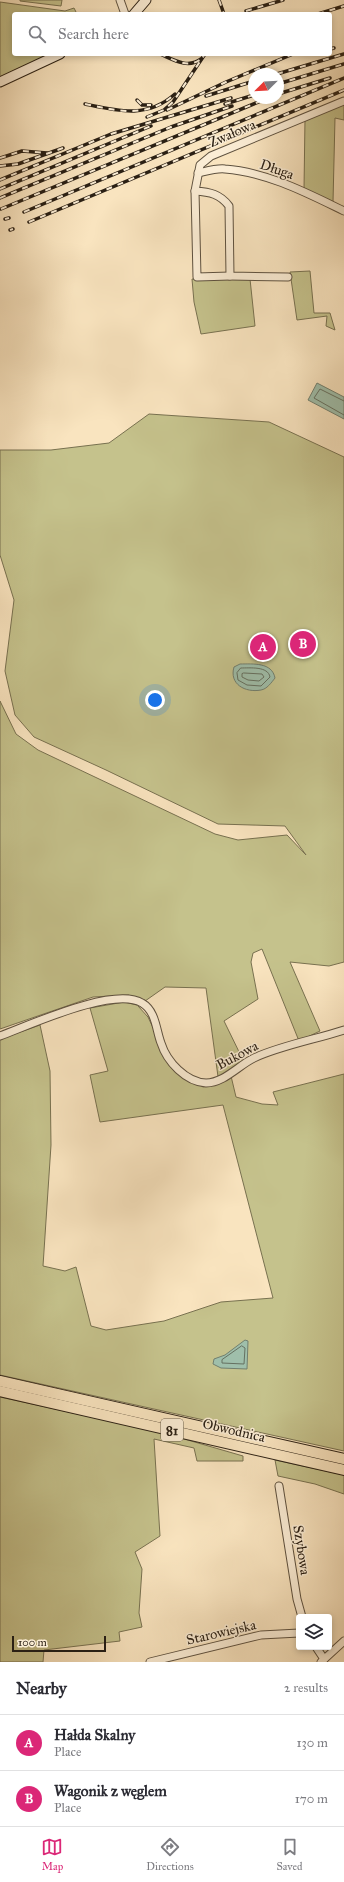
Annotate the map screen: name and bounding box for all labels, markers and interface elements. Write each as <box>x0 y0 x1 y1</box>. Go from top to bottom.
search box <box>12 12 332 56</box>
icon: search <box>26 23 48 45</box>
text: Search here <box>58 25 129 43</box>
north arrow <box>248 68 284 104</box>
street label: Zwałowa <box>206 116 258 151</box>
street label: Długa <box>258 156 296 183</box>
pin: B <box>290 629 316 659</box>
pin: A <box>250 632 276 662</box>
your location <box>145 690 165 710</box>
street label: Bukowa <box>213 1037 261 1074</box>
street label: Obwodnica <box>201 1415 267 1446</box>
road number: 81 <box>161 1419 183 1441</box>
street label: Szybowa <box>289 1524 314 1576</box>
map controls <box>296 1614 332 1650</box>
button: layers <box>296 1614 332 1650</box>
street label: Starowiejska <box>185 1616 258 1649</box>
scale bar <box>12 1634 106 1653</box>
text: 100 m <box>18 1636 47 1649</box>
text: Nearby <box>16 1678 67 1699</box>
text: 2 results <box>284 1680 328 1696</box>
text: Hałda Skalny <box>54 1726 135 1744</box>
text: A <box>25 1735 33 1751</box>
text: 130 m <box>296 1735 328 1751</box>
text: Place <box>54 1744 81 1760</box>
text: Wagonik z węglem <box>54 1782 167 1800</box>
text: B <box>25 1791 33 1807</box>
text: 170 m <box>295 1791 328 1807</box>
text: Place <box>54 1800 81 1816</box>
tab: Map <box>41 1836 63 1873</box>
tab: Directions <box>146 1836 194 1873</box>
tab: Saved <box>276 1836 303 1873</box>

